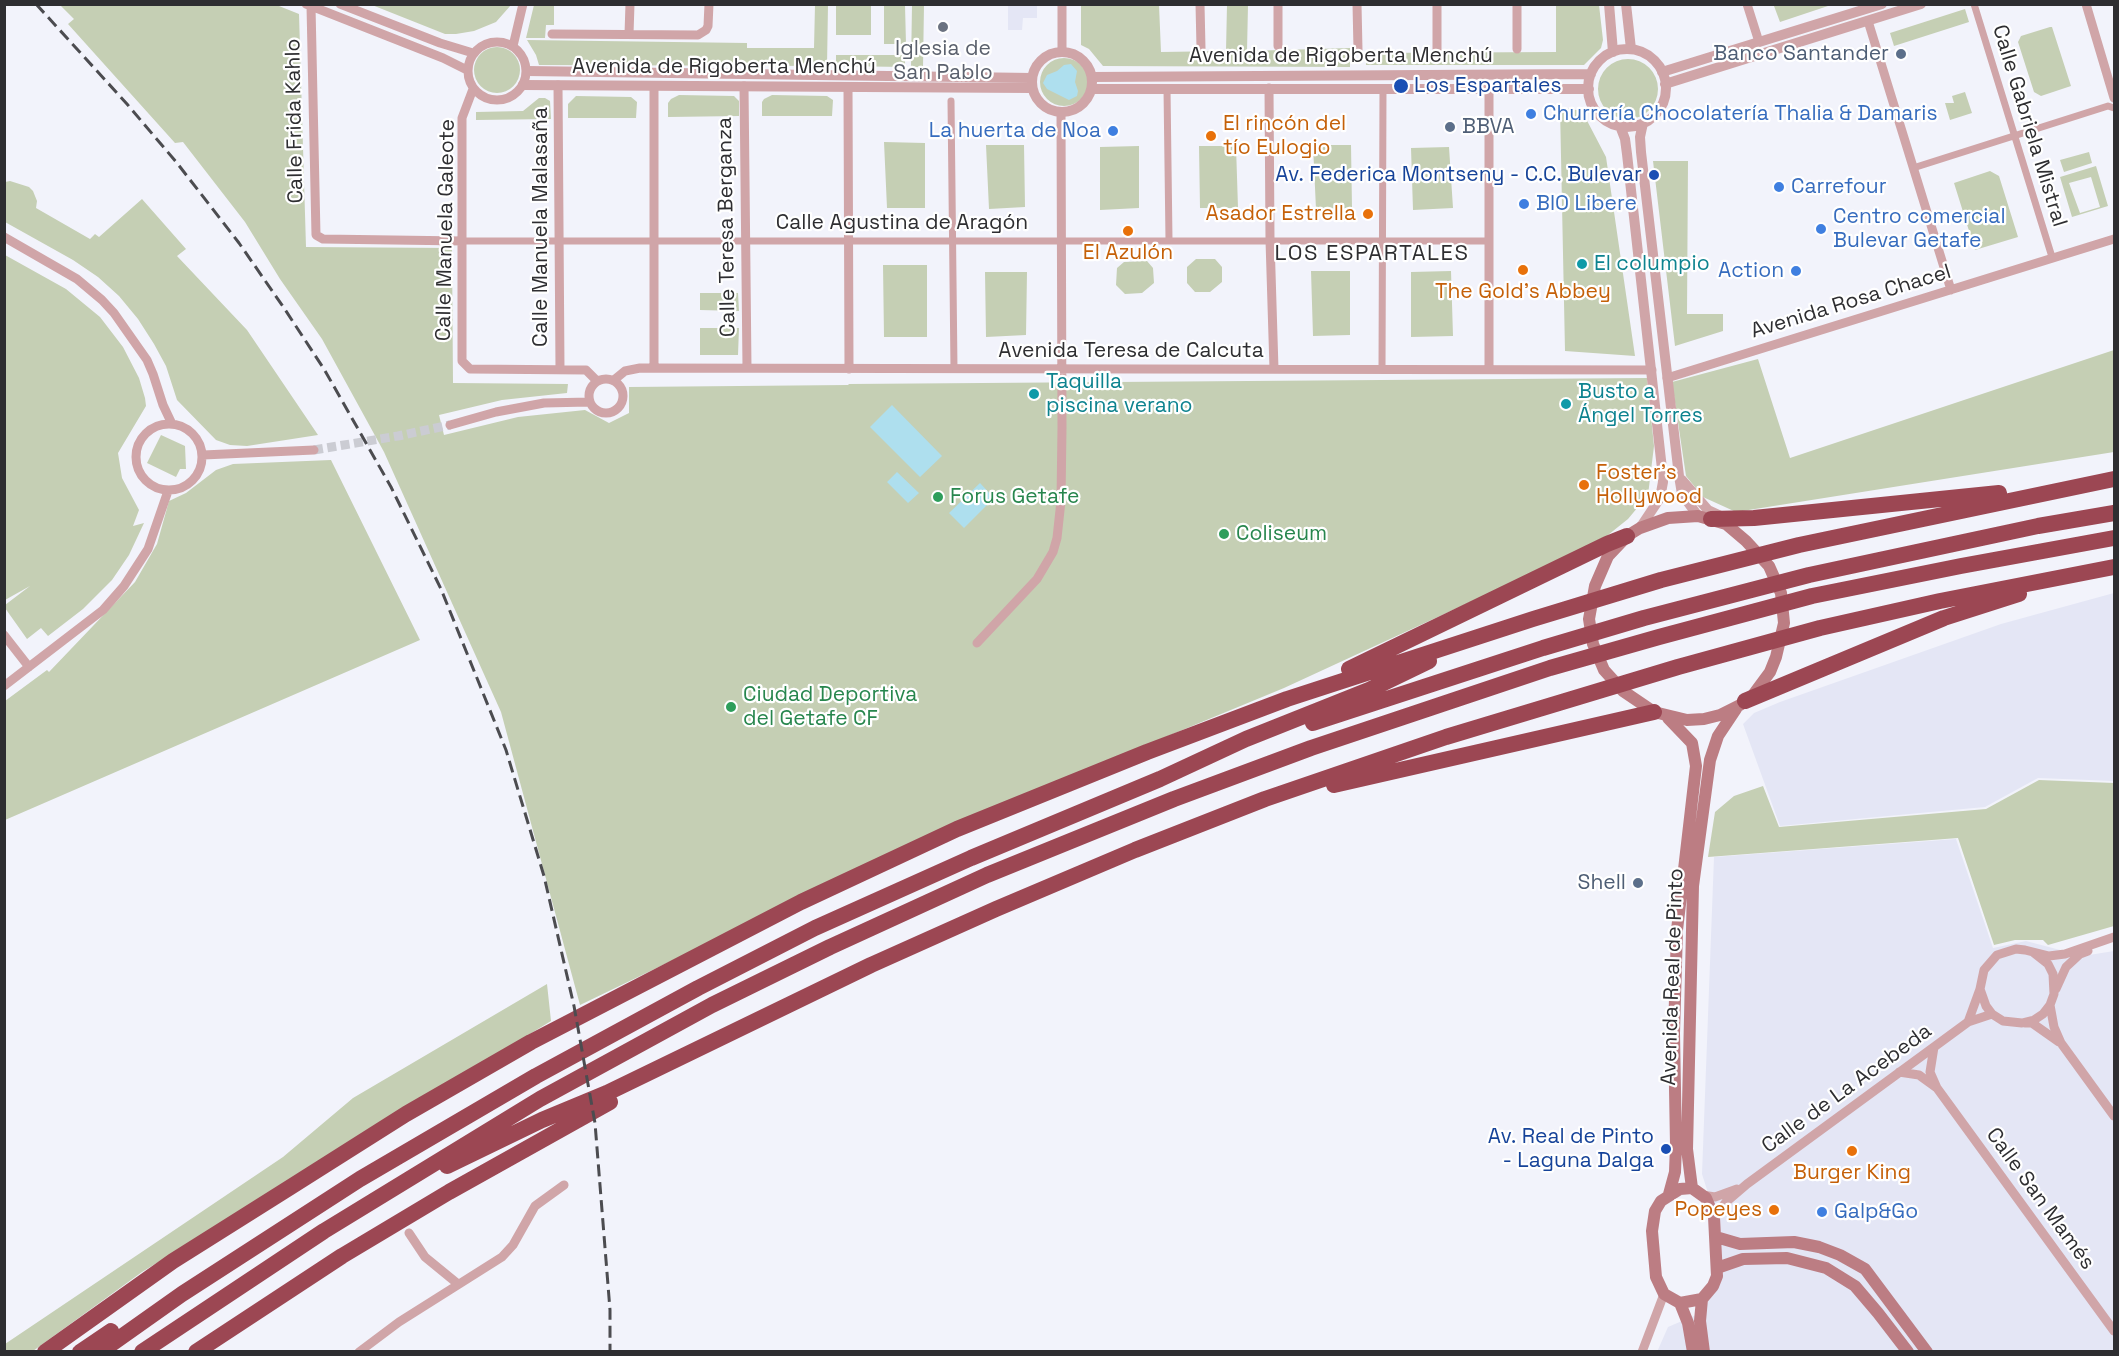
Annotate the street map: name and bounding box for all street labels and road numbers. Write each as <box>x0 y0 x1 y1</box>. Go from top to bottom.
street label: Calle Gabriela Mistral <box>1986 22 2072 230</box>
street label: Calle Frida Kahlo <box>281 38 309 204</box>
street label: Avenida de Rigoberta Menchú <box>1189 43 1493 69</box>
street label: Avenida de Rigoberta Menchú <box>572 54 876 80</box>
street label: Calle Manuela Malasaña <box>528 107 554 347</box>
street label: Calle Teresa Berganza <box>712 117 742 337</box>
street label: Calle Manuela Galeote <box>431 119 461 341</box>
street label: Calle Agustina de Aragón <box>776 210 1028 236</box>
street label: Avenida Rosa Chacel <box>1748 260 1954 344</box>
street label: Avenida Teresa de Calcuta <box>998 338 1264 364</box>
street label: Avenida Real de Pinto <box>1657 868 1689 1086</box>
street label: Calle de La Acebeda <box>1757 1019 1937 1159</box>
street label: Calle San Mamés <box>1980 1123 2100 1275</box>

